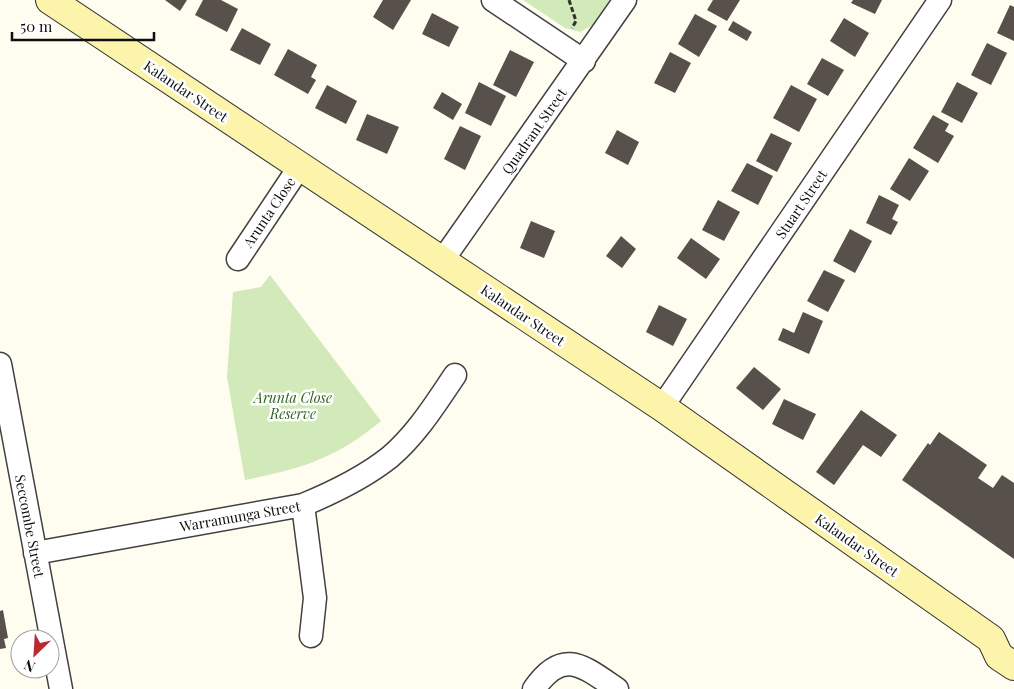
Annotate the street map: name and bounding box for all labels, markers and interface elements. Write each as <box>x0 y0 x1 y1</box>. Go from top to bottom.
scale bar <box>12 10 155 42</box>
text: 50 m <box>20 16 53 36</box>
street label: Kalandar Street <box>140 56 233 127</box>
street label: Quadrant Street <box>497 83 571 178</box>
street label: Stuart Street <box>771 165 832 242</box>
street label: Arunta Close <box>238 173 300 252</box>
street label: Kalandar Street <box>477 280 570 351</box>
park label: Arunta Close Reserve <box>252 388 332 423</box>
street label: Seccombe Street <box>11 473 49 580</box>
street label: Warramunga Street <box>177 496 303 536</box>
street label: Kalandar Street <box>812 509 903 581</box>
north arrow <box>10 629 60 679</box>
text: N <box>21 655 38 677</box>

